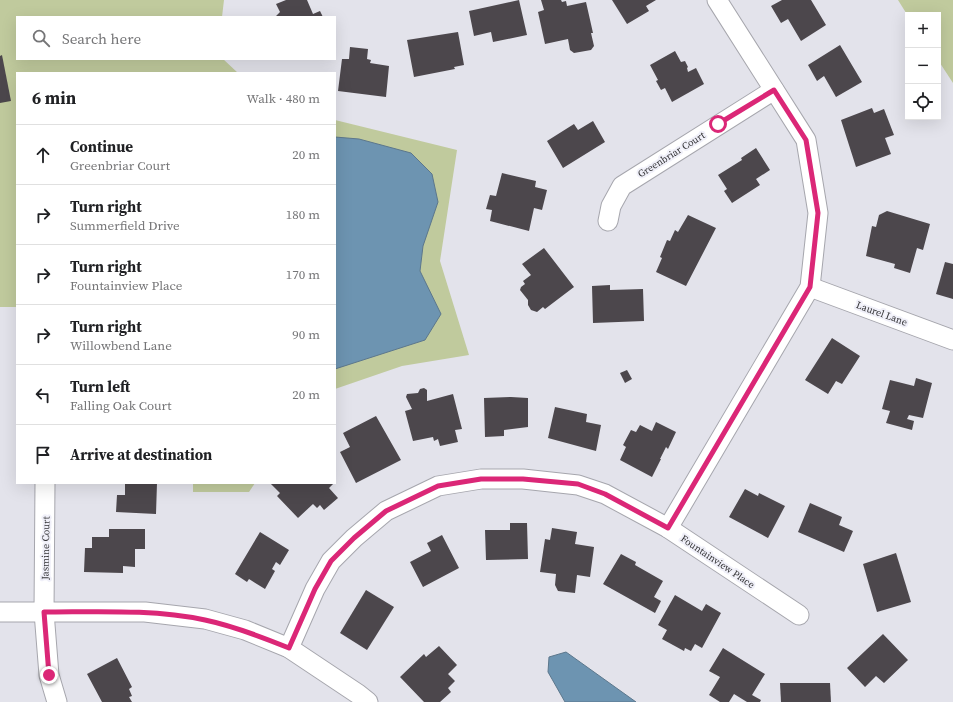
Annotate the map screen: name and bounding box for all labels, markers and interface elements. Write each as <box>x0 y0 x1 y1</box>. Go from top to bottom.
map controls <box>905 12 941 120</box>
button: + <box>905 12 941 48</box>
search box <box>16 16 336 60</box>
icon: search <box>30 27 52 49</box>
text: Search here <box>62 28 141 49</box>
button: − <box>905 48 941 84</box>
button: locate <box>905 84 941 120</box>
text: 6 min <box>32 86 76 110</box>
text: Walk · 480 m <box>247 90 320 107</box>
route start <box>709 115 727 133</box>
street label: Greenbriar Court <box>635 128 708 180</box>
text: Continue <box>70 136 133 157</box>
icon: ahead <box>32 144 54 166</box>
text: 20 m <box>292 146 320 163</box>
text: Greenbriar Court <box>70 157 170 174</box>
text: Turn right <box>70 196 142 217</box>
icon: right <box>32 204 54 226</box>
text: 180 m <box>286 206 320 223</box>
text: Summerfield Drive <box>70 217 180 234</box>
text: Turn right <box>70 256 142 277</box>
icon: right <box>32 264 54 286</box>
text: 170 m <box>286 266 320 283</box>
text: Fountainview Place <box>70 277 183 294</box>
street label: Laurel Lane <box>854 298 909 329</box>
text: Turn right <box>70 316 142 337</box>
icon: right <box>32 324 54 346</box>
text: 90 m <box>292 326 320 343</box>
text: Willowbend Lane <box>70 337 172 354</box>
text: Turn left <box>70 376 130 397</box>
icon: left <box>32 384 54 406</box>
text: 20 m <box>292 386 320 403</box>
text: Falling Oak Court <box>70 397 172 414</box>
icon: arrive <box>32 444 54 466</box>
text: Arrive at destination <box>70 444 212 465</box>
street label: Jasmine Court <box>38 515 53 581</box>
street label: Fountainview Place <box>678 532 757 591</box>
route end <box>40 666 58 684</box>

